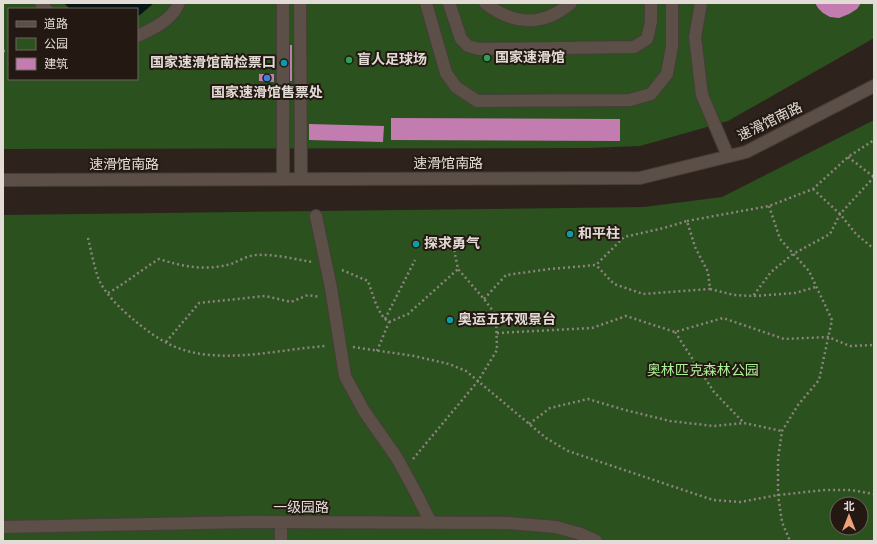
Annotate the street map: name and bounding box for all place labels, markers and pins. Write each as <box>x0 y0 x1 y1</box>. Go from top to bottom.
place label: 国家速滑馆 <box>495 48 565 68</box>
place label: 盲人足球场 <box>357 50 427 70</box>
place label: 国家速滑馆南检票口 <box>150 53 276 73</box>
marker: 国家速滑馆 <box>482 53 492 63</box>
marker: 盲人足球场 <box>344 55 354 65</box>
marker: 国家速滑馆南检票口 <box>279 58 289 68</box>
marker: 国家速滑馆售票处 <box>262 73 272 83</box>
place label: 国家速滑馆售票处 <box>211 83 323 103</box>
place label: 和平柱 <box>578 224 620 244</box>
marker: 和平柱 <box>565 229 575 239</box>
place label: 探求勇气 <box>424 234 480 254</box>
marker: 探求勇气 <box>411 239 421 249</box>
place label: 奥运五环观景台 <box>458 310 556 330</box>
marker: 奥运五环观景台 <box>445 315 455 325</box>

